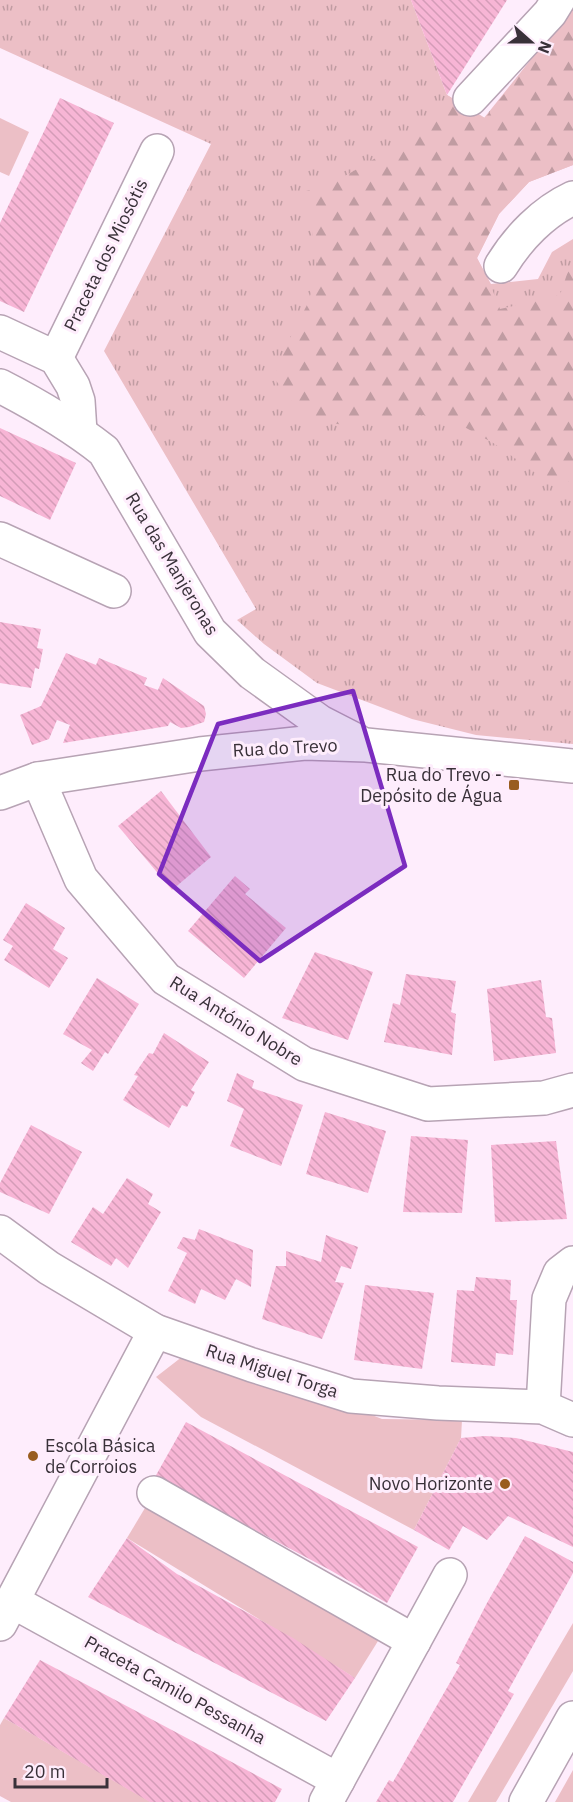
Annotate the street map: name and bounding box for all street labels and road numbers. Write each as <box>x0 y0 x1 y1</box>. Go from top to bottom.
street label: Praceta dos Miosótis <box>59 175 153 335</box>
street label: Rua das Manjeronas <box>121 488 224 639</box>
street label: Rua do Trevo <box>232 733 338 762</box>
street label: Rua António Nobre <box>166 970 307 1071</box>
street label: Rua Miguel Torga <box>203 1338 342 1403</box>
street label: Praceta Camilo Pessanha <box>81 1630 270 1749</box>

